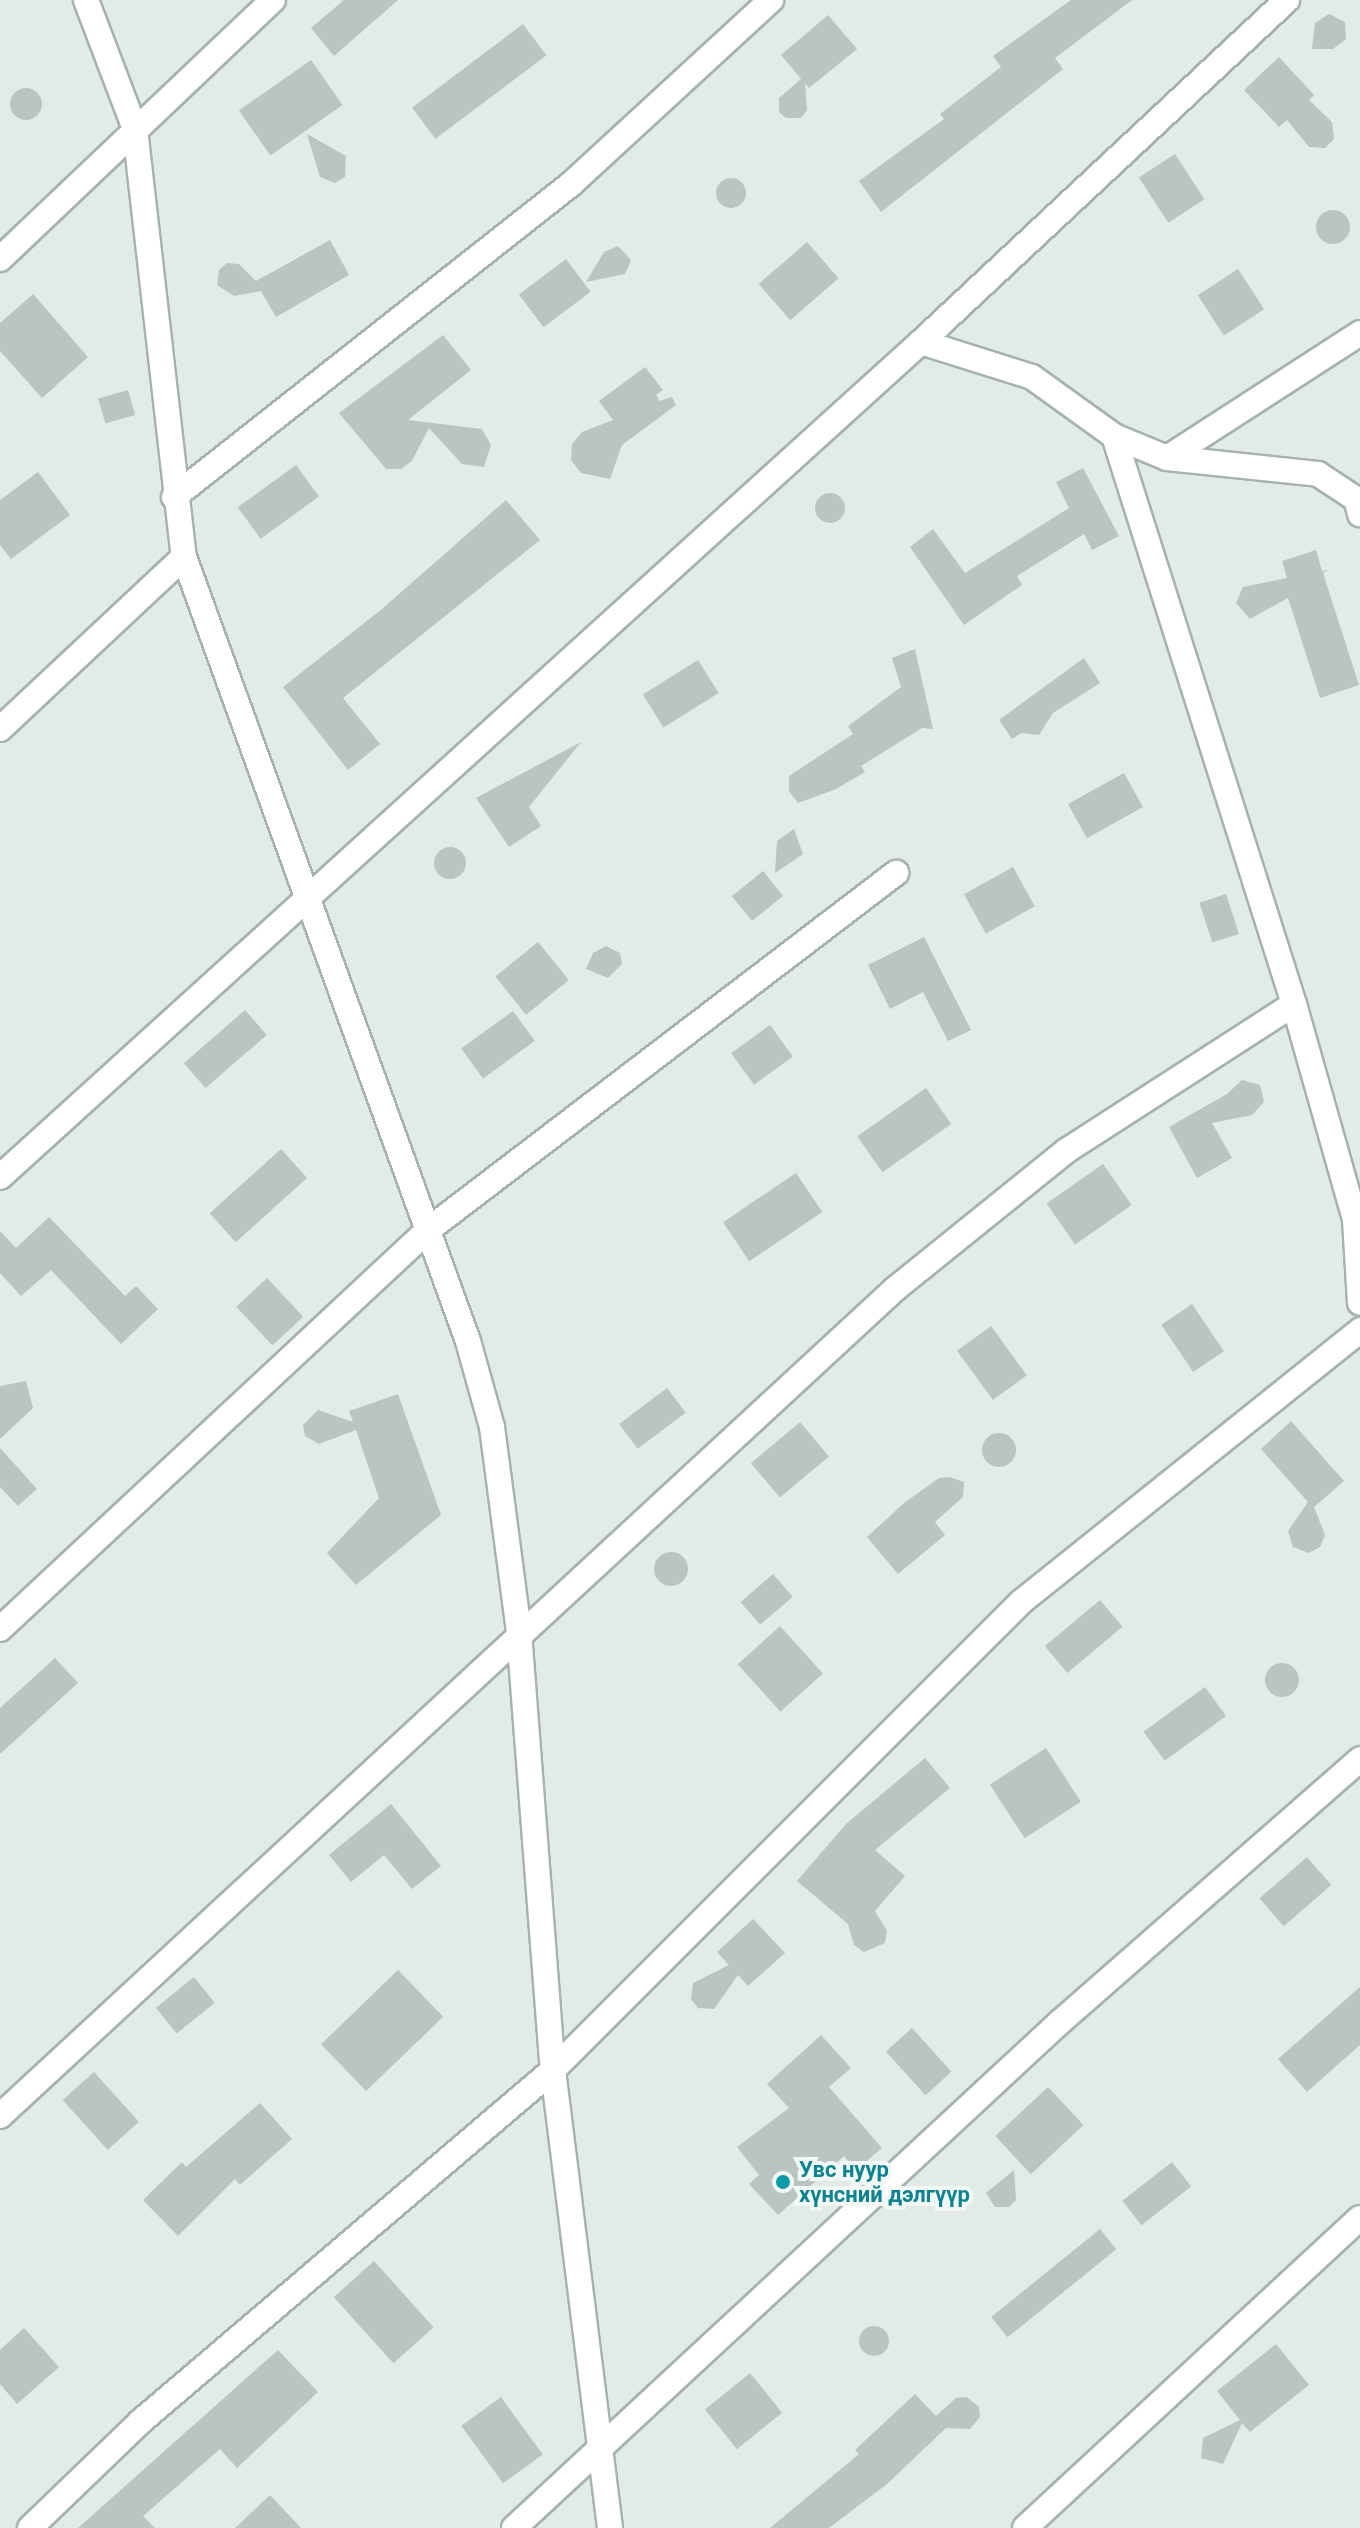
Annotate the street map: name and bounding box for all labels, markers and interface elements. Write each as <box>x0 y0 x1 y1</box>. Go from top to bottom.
place label: Увс нуур хүнсний дэлгүүр <box>799 2156 970 2208</box>
marker: Увс нуур хүнсний дэлгүүр <box>774 2173 792 2191</box>

